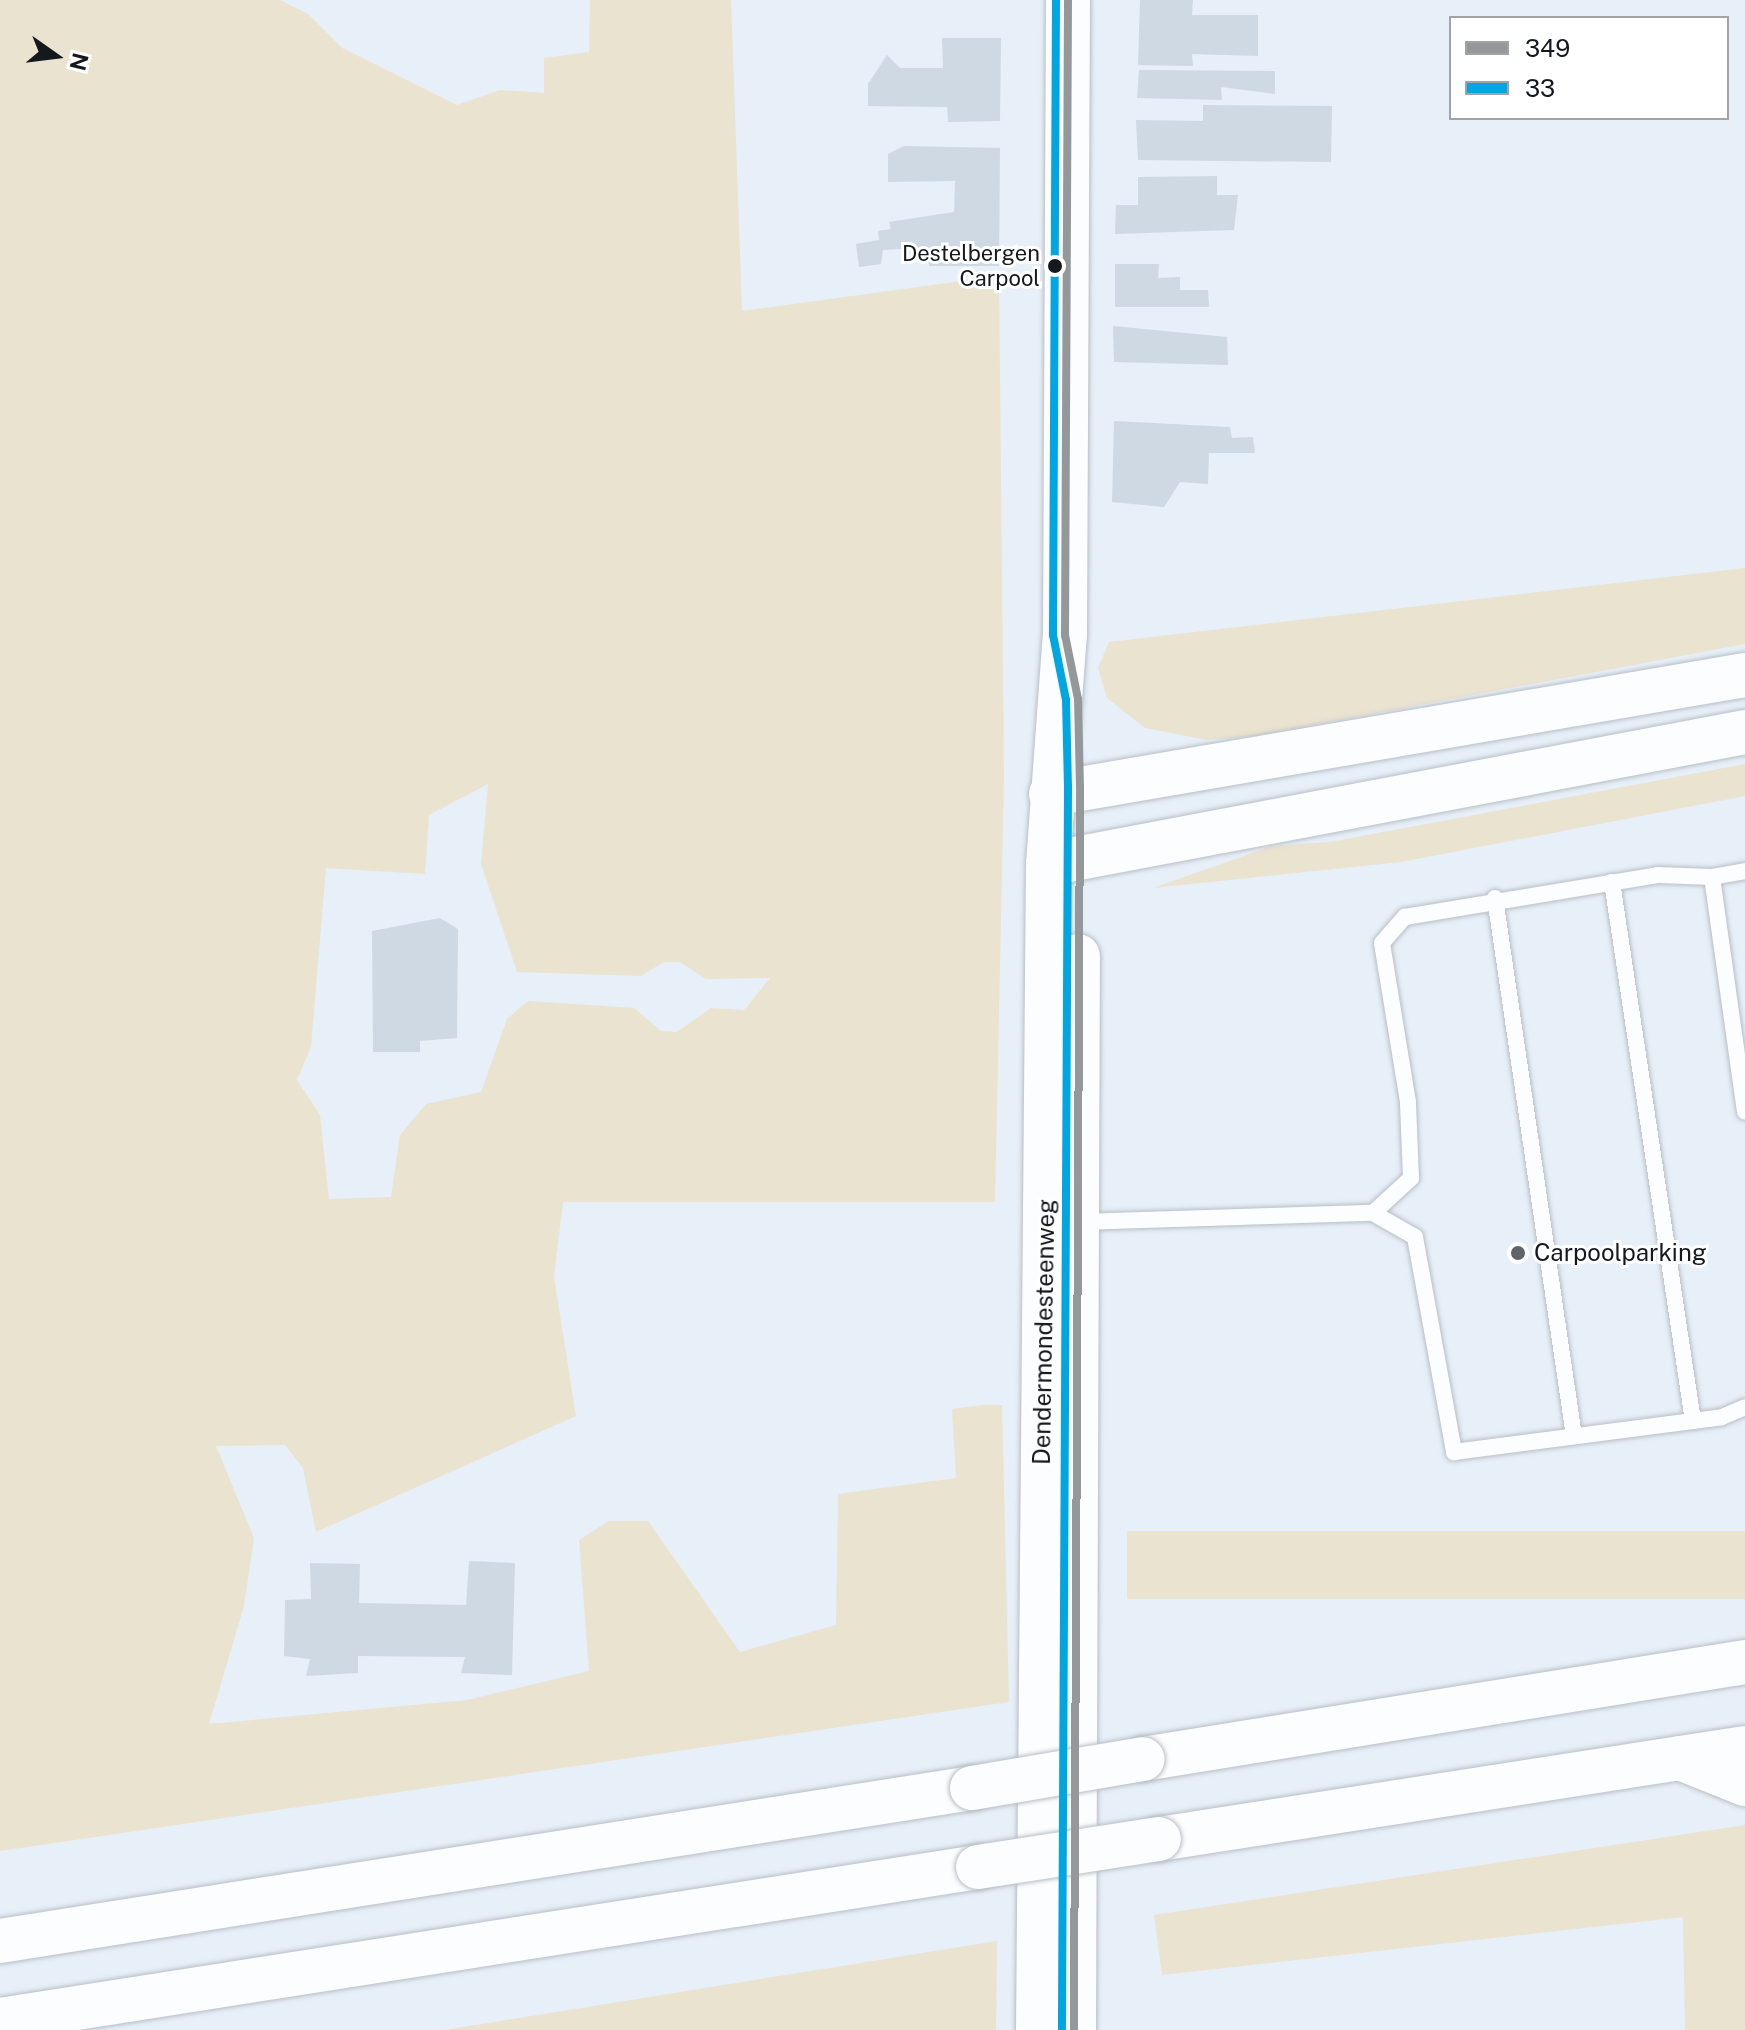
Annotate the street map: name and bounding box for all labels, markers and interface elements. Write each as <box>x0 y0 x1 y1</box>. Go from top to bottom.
north arrow <box>16 16 96 96</box>
legend <box>1449 16 1729 120</box>
text: 349 <box>1525 34 1570 62</box>
text: N <box>65 50 94 73</box>
text: 33 <box>1525 74 1555 102</box>
place label: Destelbergen Carpool <box>902 240 1040 292</box>
marker: Destelbergen Carpool <box>1047 258 1063 274</box>
street label: Dendermondesteenweg <box>1027 1199 1061 1465</box>
place label: Carpoolparking <box>1534 1239 1707 1267</box>
marker: Carpoolparking <box>1509 1244 1527 1262</box>

